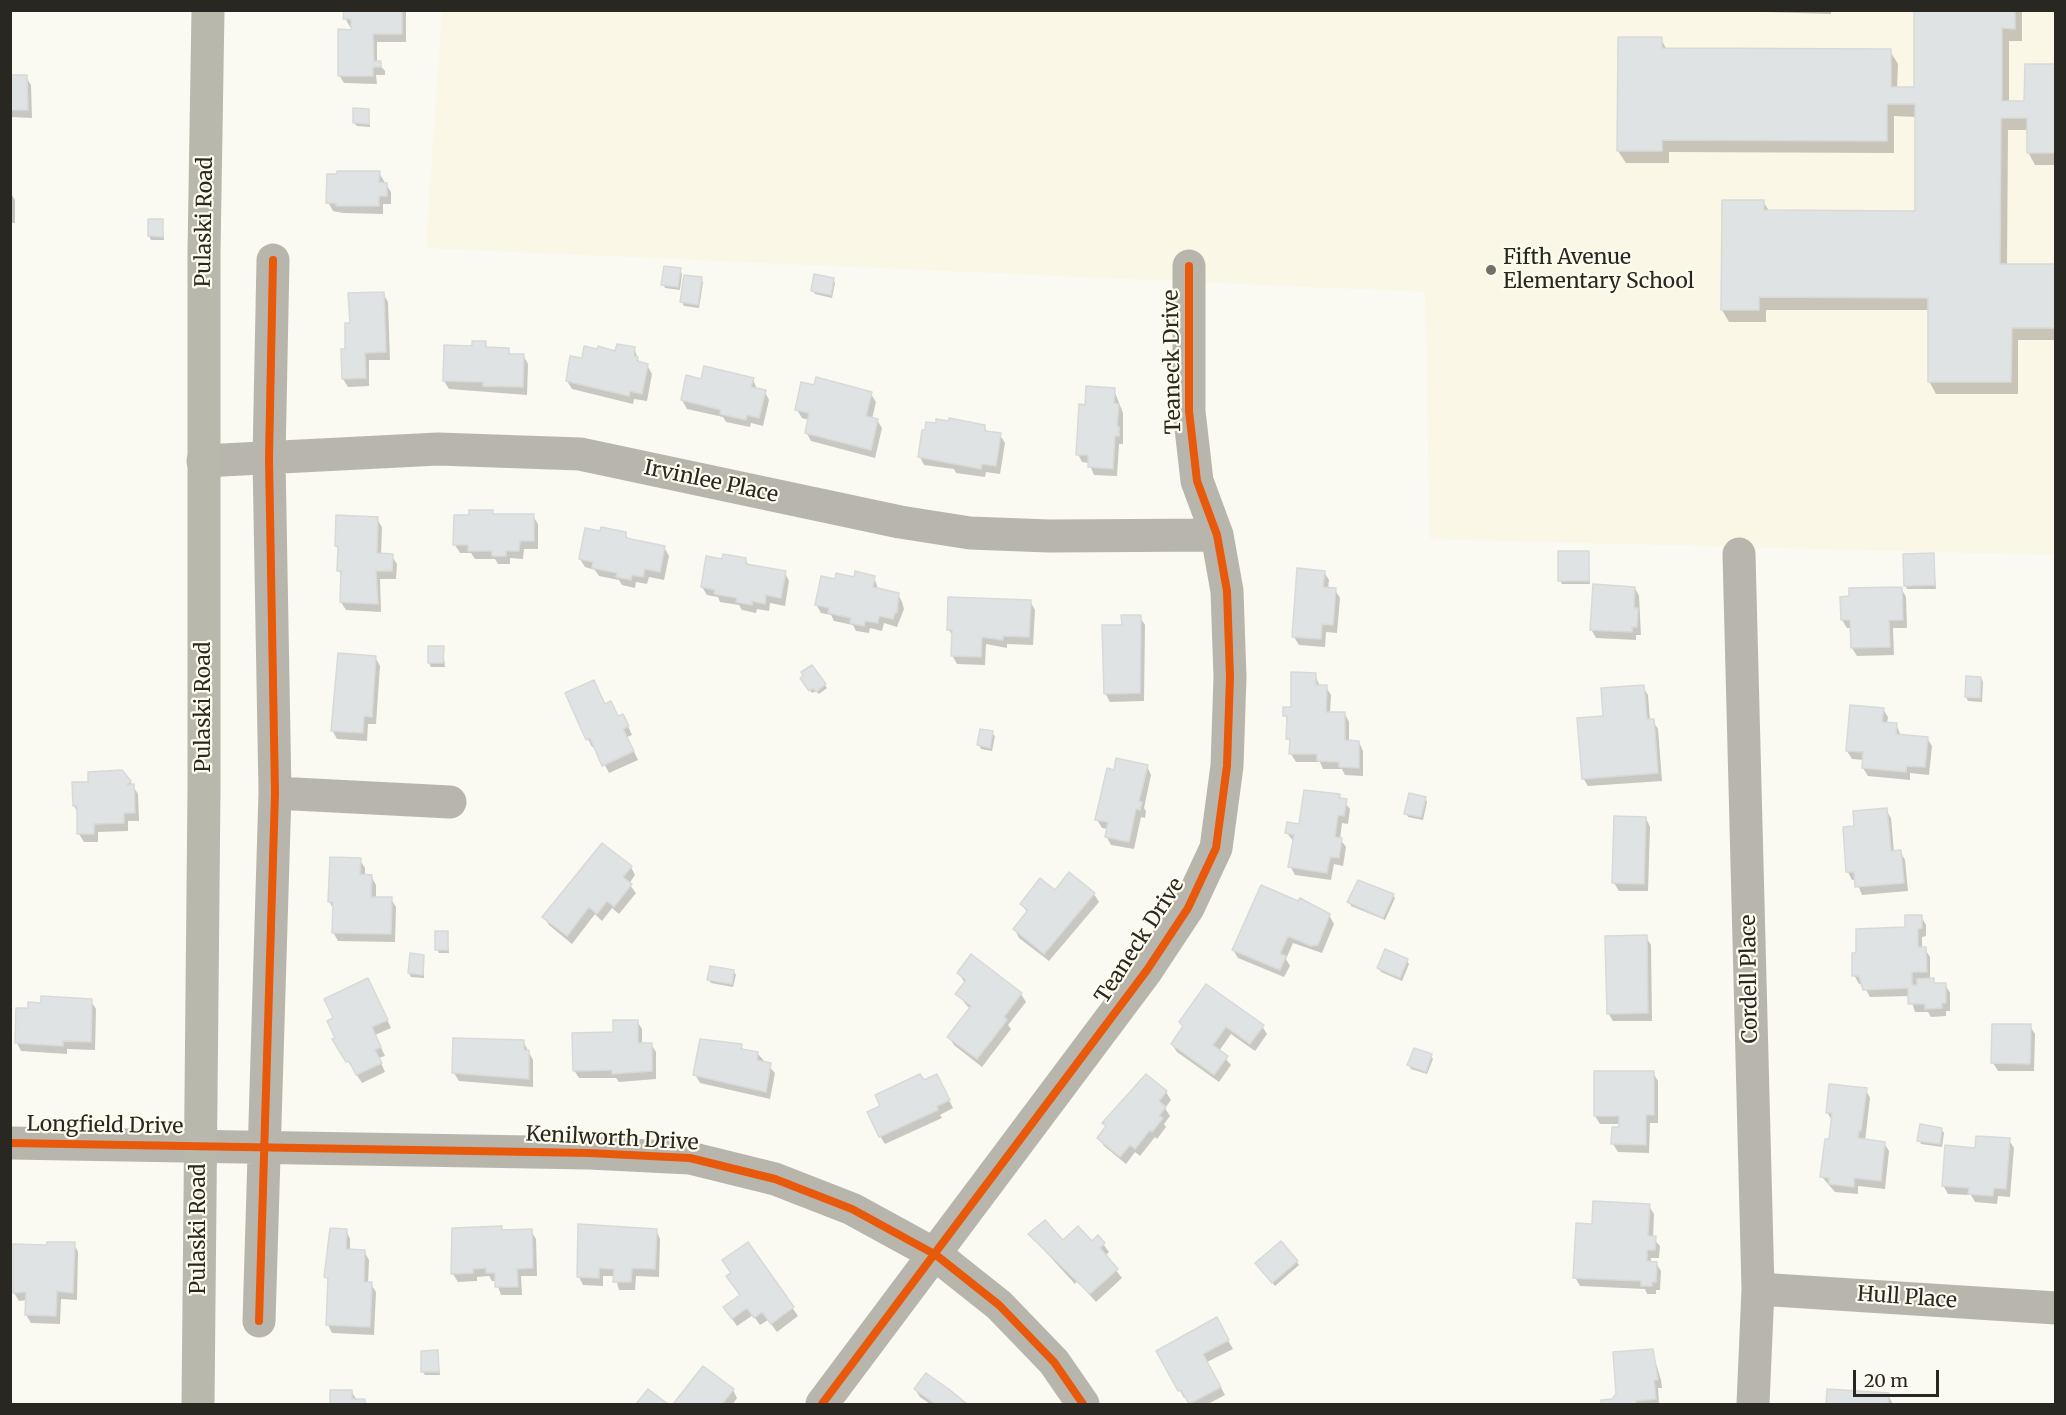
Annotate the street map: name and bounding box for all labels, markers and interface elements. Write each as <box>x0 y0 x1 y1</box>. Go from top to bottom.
street label: Pulaski Road <box>191 156 219 288</box>
place label: Fifth Avenue Elementary School <box>1503 245 1694 295</box>
marker: Fifth Avenue Elementary School <box>1484 263 1498 277</box>
street label: Teaneck Drive <box>1159 290 1187 434</box>
street label: Irvinlee Place <box>642 456 780 508</box>
street label: Pulaski Road <box>191 642 217 772</box>
street label: Teaneck Drive <box>1090 874 1190 1008</box>
street label: Cordell Place <box>1736 914 1764 1044</box>
street label: Longfield Drive <box>26 1112 184 1140</box>
street label: Kenilworth Drive <box>525 1122 699 1156</box>
street label: Pulaski Road <box>186 1164 212 1294</box>
street label: Hull Place <box>1856 1282 1958 1314</box>
scale bar <box>1856 1358 1942 1396</box>
text: 20 m <box>1864 1369 1908 1392</box>

